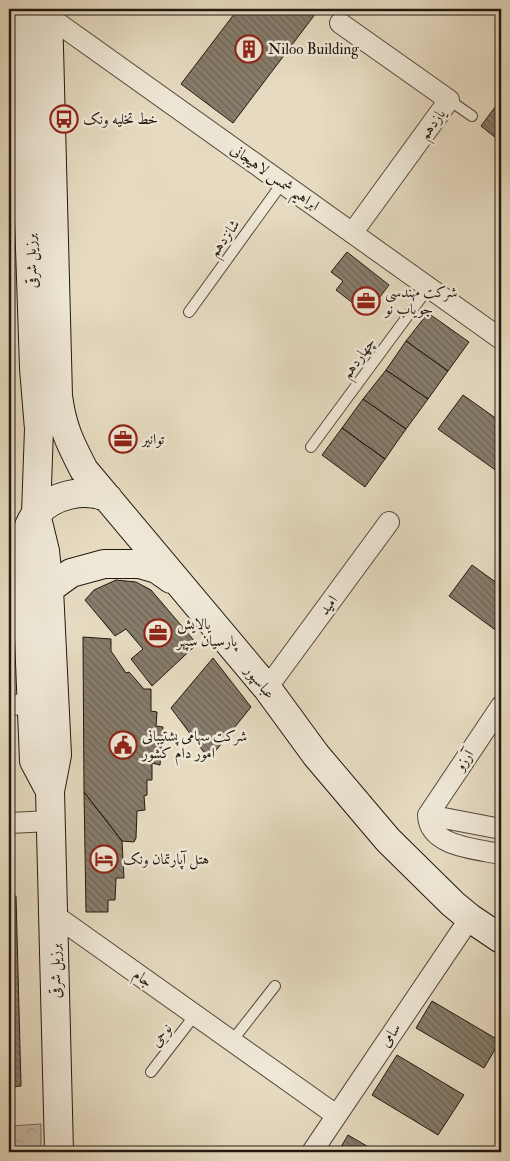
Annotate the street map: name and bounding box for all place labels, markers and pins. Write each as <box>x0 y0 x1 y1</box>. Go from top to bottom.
building icon: Niloo Building <box>234 34 264 64</box>
place label: Niloo Building <box>268 40 359 59</box>
bus stop icon: خط تخلیه ونک <box>49 104 79 134</box>
place label: خط تخلیه ونک <box>83 110 158 129</box>
place label: شرکت مهندسی جویاب نو <box>383 283 457 319</box>
office icon: شرکت مهندسی جویاب نو <box>351 286 381 316</box>
office icon: توانیر <box>108 424 138 454</box>
place label: توانیر <box>140 430 165 449</box>
place label: پالایش پارسیان سپهر <box>175 615 238 652</box>
office icon: پالایش پارسیان سپهر <box>143 618 173 648</box>
place label: شركت سهامى پشتيبانى امور دام كشور <box>140 727 247 766</box>
public building icon: شركت سهامى پشتيبانى امور دام كشور <box>108 730 138 760</box>
hotel icon: هتل آپارتمان ونک <box>89 844 119 874</box>
place label: هتل آپارتمان ونک <box>123 850 209 870</box>

